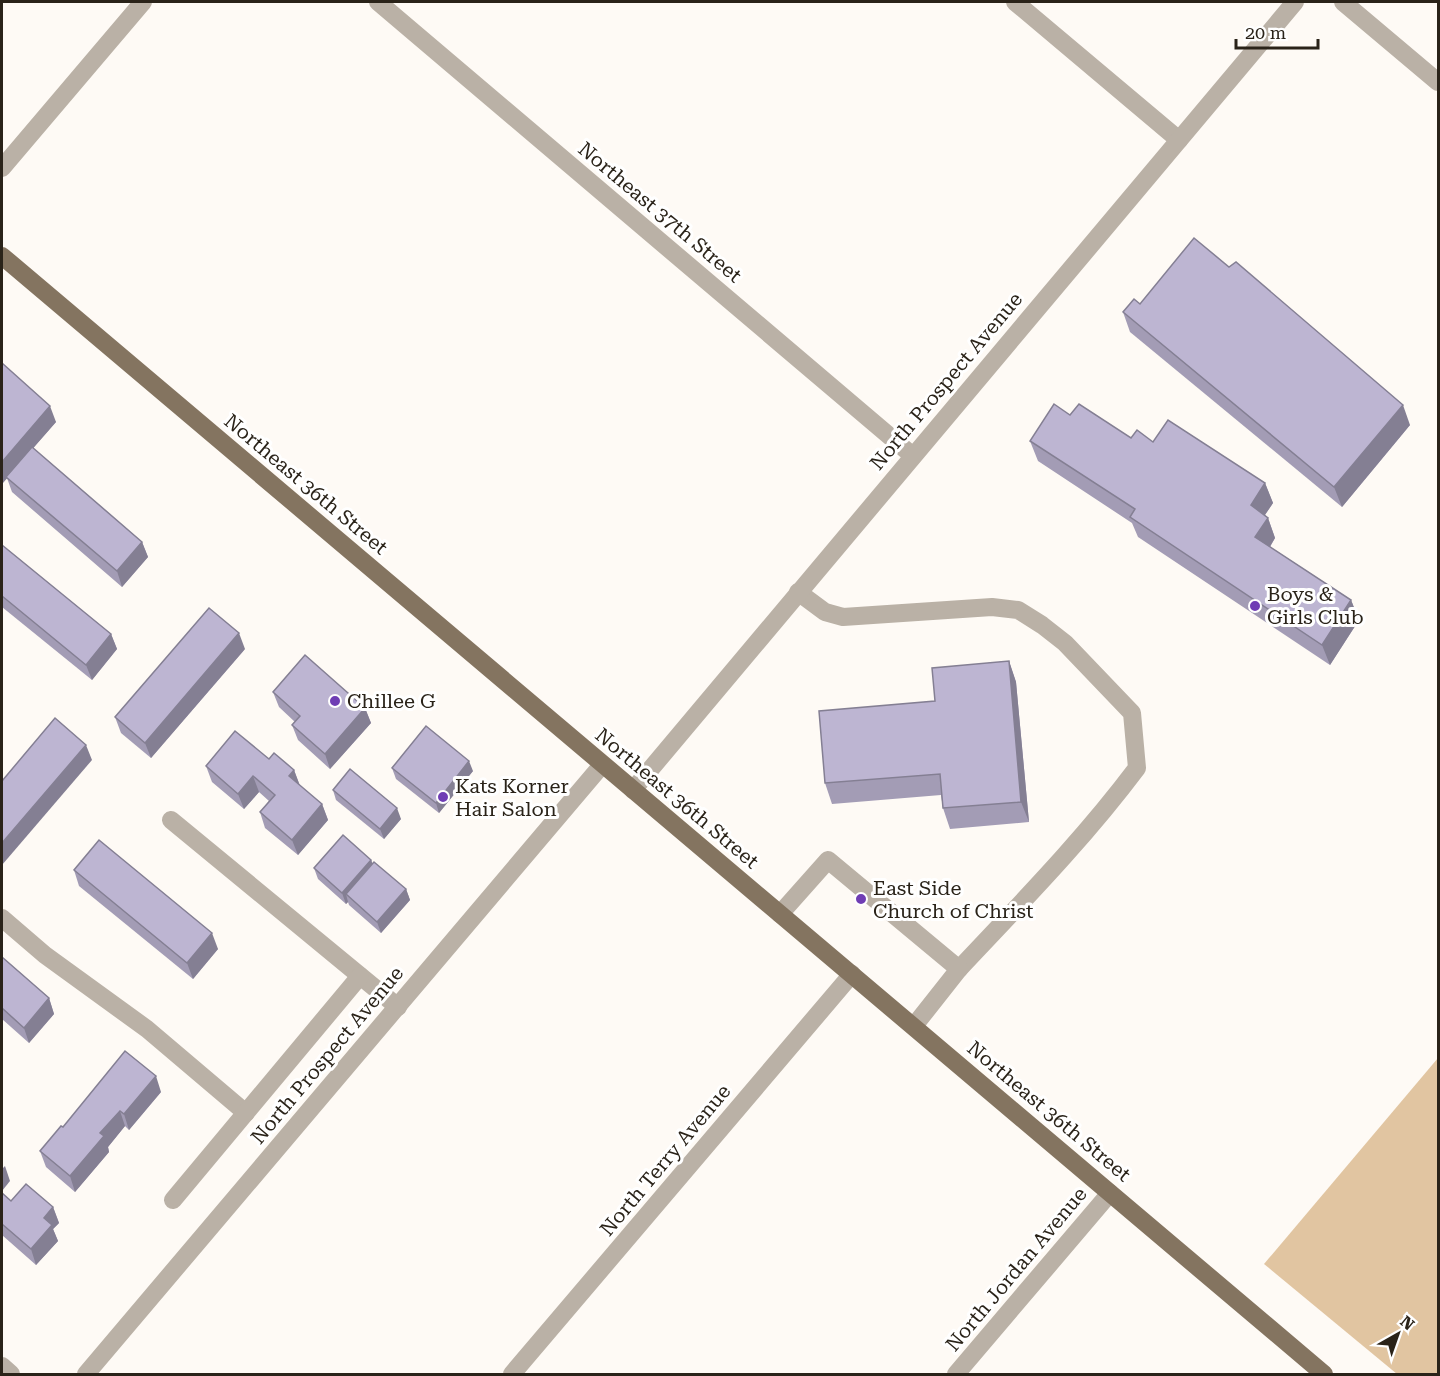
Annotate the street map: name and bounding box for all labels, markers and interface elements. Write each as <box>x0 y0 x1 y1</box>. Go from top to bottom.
scale bar <box>1236 12 1318 50</box>
text: 20 m <box>1245 22 1286 43</box>
street label: Northeast 37th Street <box>573 137 747 288</box>
street label: North Prospect Avenue <box>865 287 1027 475</box>
street label: Northeast 36th Street <box>219 409 393 560</box>
place label: Boys & Girls Club <box>1267 582 1364 629</box>
marker: Boys & Girls Club <box>1248 599 1262 613</box>
place label: Chillee G <box>347 689 436 713</box>
marker: Chillee G <box>328 694 342 708</box>
street label: Northeast 36th Street <box>590 723 764 874</box>
place label: Kats Korner Hair Salon <box>455 774 569 821</box>
marker: Kats Korner Hair Salon <box>436 790 450 804</box>
place label: East Side Church of Christ <box>873 876 1034 923</box>
marker: East Side Church of Christ <box>854 892 868 906</box>
street label: North Prospect Avenue <box>246 961 408 1149</box>
street label: Northeast 36th Street <box>962 1036 1136 1187</box>
street label: North Terry Avenue <box>595 1079 735 1241</box>
street label: North Jordan Avenue <box>940 1182 1092 1356</box>
north arrow <box>1368 1304 1428 1364</box>
text: N <box>1396 1312 1418 1334</box>

